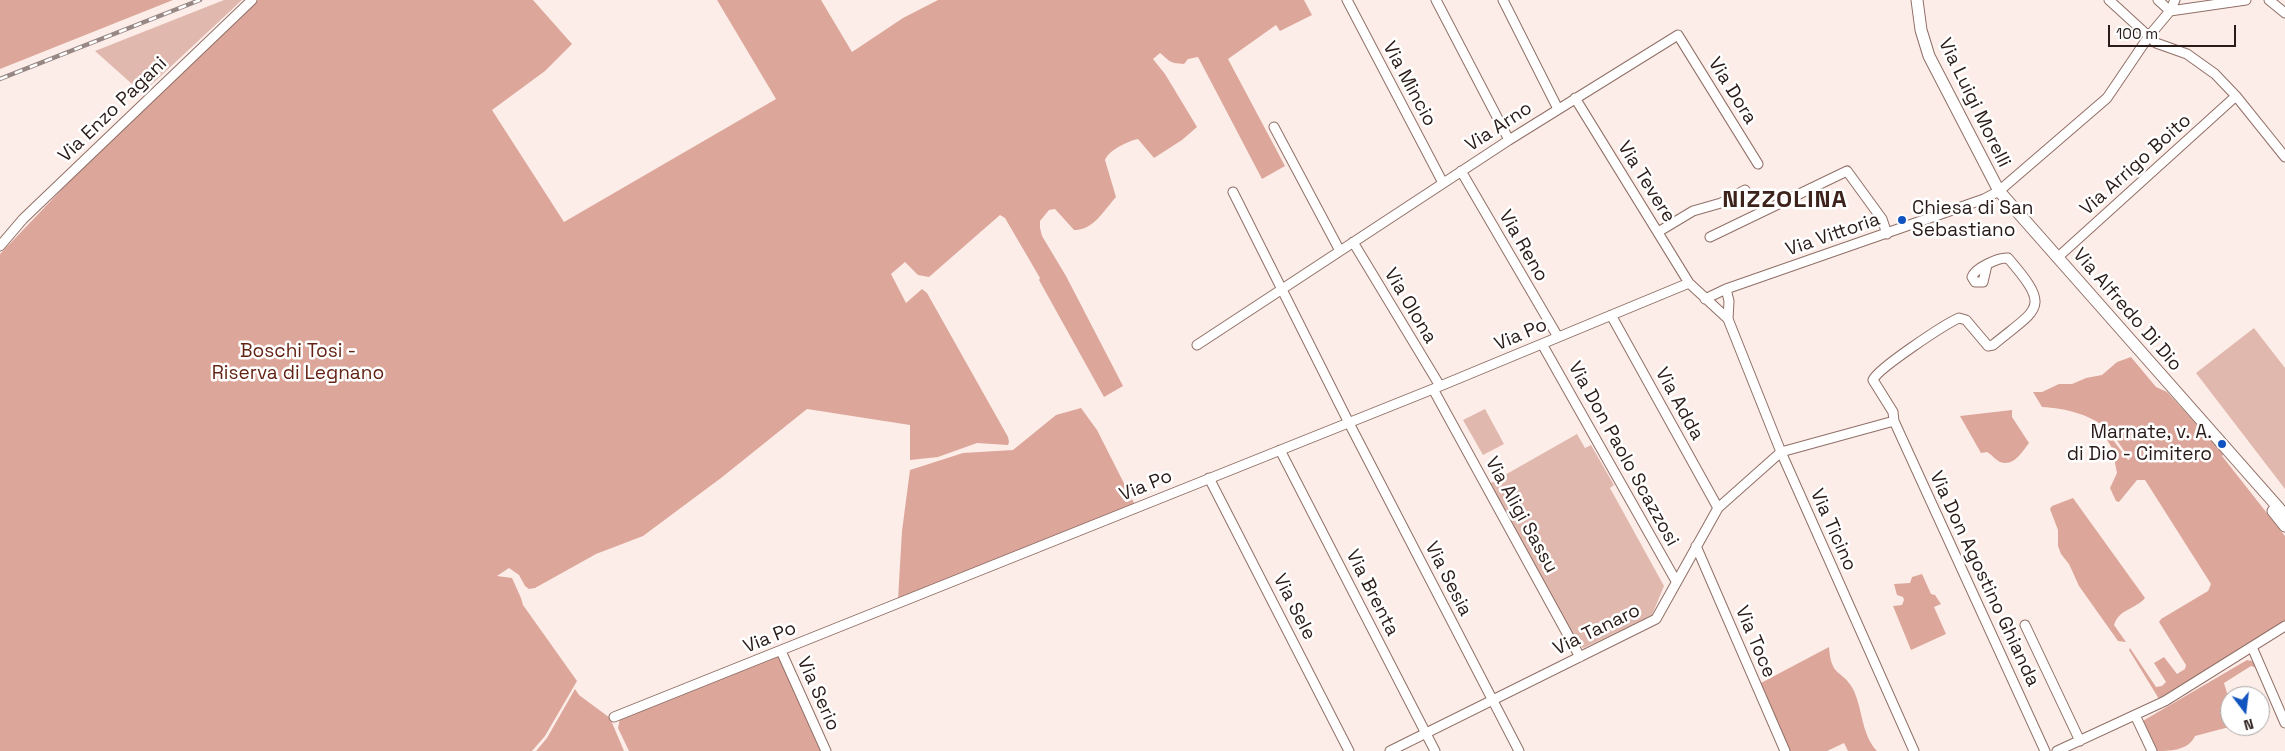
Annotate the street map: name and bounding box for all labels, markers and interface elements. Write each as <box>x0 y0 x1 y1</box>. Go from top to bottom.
scale bar <box>2110 15 2238 47</box>
text: 100 m <box>2116 24 2158 43</box>
street label: Via Luigi Morelli <box>1933 35 2015 171</box>
street label: Via Mincio <box>1377 38 1441 130</box>
street label: Via Enzo Pagani <box>54 52 172 168</box>
street label: Via Dora <box>1703 53 1761 129</box>
street label: Via Arno <box>1461 97 1537 157</box>
street label: Via Arrigo Boito <box>2076 109 2196 221</box>
street label: Via Tevere <box>1612 137 1680 227</box>
district label: NIZZOLINA <box>1721 186 1849 214</box>
place label: Chiesa di San Sebastiano <box>1912 198 2033 242</box>
street label: Via Reno <box>1493 206 1553 286</box>
street label: Via Vittoria <box>1783 208 1883 262</box>
marker: Chiesa di San Sebastiano <box>1896 214 1908 226</box>
street label: Via Alfredo Di Dio <box>2067 244 2187 376</box>
street label: Via Olona <box>1379 264 1441 348</box>
street label: Via Po <box>1491 314 1551 356</box>
park label: Boschi Tosi - Riserva di Legnano <box>212 341 384 385</box>
street label: Via Don Paolo Scazzosi <box>1563 358 1683 550</box>
street label: Via Adda <box>1650 364 1708 444</box>
place label: Marnate, v. A. di Dio - Cimitero <box>2067 422 2212 466</box>
marker: Marnate, v. A. di Dio - Cimitero <box>2216 438 2228 450</box>
street label: Via Aligi Sassu <box>1480 453 1562 577</box>
street label: Via Po <box>1116 465 1176 507</box>
street label: Via Don Agostino Ghianda <box>1924 468 2044 690</box>
street label: Via Ticino <box>1805 485 1861 575</box>
street label: Via Sesia <box>1420 538 1476 620</box>
street label: Via Brenta <box>1341 546 1403 640</box>
street label: Via Sele <box>1268 570 1320 644</box>
street label: Via Tanaro <box>1550 599 1644 661</box>
street label: Via Toce <box>1730 603 1780 681</box>
street label: Via Po <box>740 617 800 659</box>
street label: Via Serio <box>792 653 844 735</box>
north arrow <box>2220 686 2270 736</box>
text: N <box>2242 715 2255 734</box>

